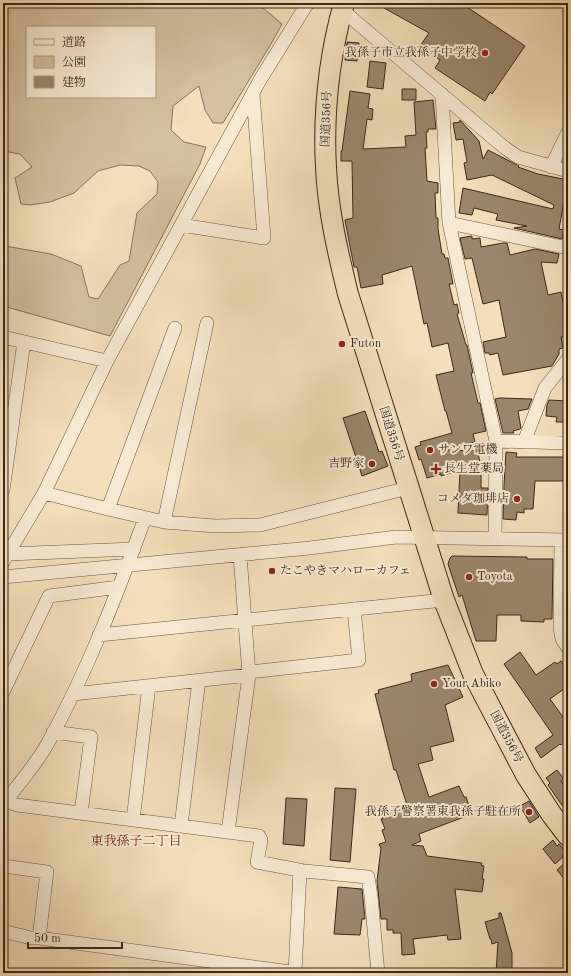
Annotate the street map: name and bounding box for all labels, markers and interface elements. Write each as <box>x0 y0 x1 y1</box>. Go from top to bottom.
legend <box>26 26 156 98</box>
text: 道路 <box>62 35 86 49</box>
place label: 我孫子市立我孫子中学校 <box>345 45 477 59</box>
marker: 我孫子市立我孫子中学校 <box>480 48 490 58</box>
text: 公園 <box>62 56 86 69</box>
text: 建物 <box>62 75 86 89</box>
street label: 国道356号 <box>318 90 334 148</box>
place label: Futon <box>350 338 382 350</box>
marker: Futon <box>337 339 347 349</box>
street label: 国道356号 <box>377 404 407 463</box>
place label: サンワ電機 <box>438 442 497 456</box>
marker: サンワ電機 <box>425 445 435 455</box>
place label: 吉野家 <box>328 456 364 470</box>
marker: 吉野家 <box>367 459 377 469</box>
place label: 長生堂薬局 <box>444 461 504 475</box>
marker: 長生堂薬局 <box>431 464 441 474</box>
place label: コメダ珈琲店 <box>437 491 509 505</box>
marker: コメダ珈琲店 <box>512 494 522 504</box>
place label: たこやきマハローカフェ <box>280 564 411 577</box>
marker: たこやきマハローカフェ <box>267 566 277 576</box>
place label: Toyota <box>477 571 513 583</box>
marker: Toyota <box>464 572 474 582</box>
place label: Your Abiko <box>442 678 501 690</box>
marker: Your Abiko <box>429 679 439 689</box>
street label: 国道356号 <box>487 708 526 765</box>
place label: 我孫子警察署東我孫子駐在所 <box>365 804 521 818</box>
marker: 我孫子警察署東我孫子駐在所 <box>524 807 534 817</box>
district label: 東我孫子二丁目 <box>90 834 182 848</box>
scale bar <box>28 924 122 950</box>
text: 50 m <box>34 932 61 945</box>

